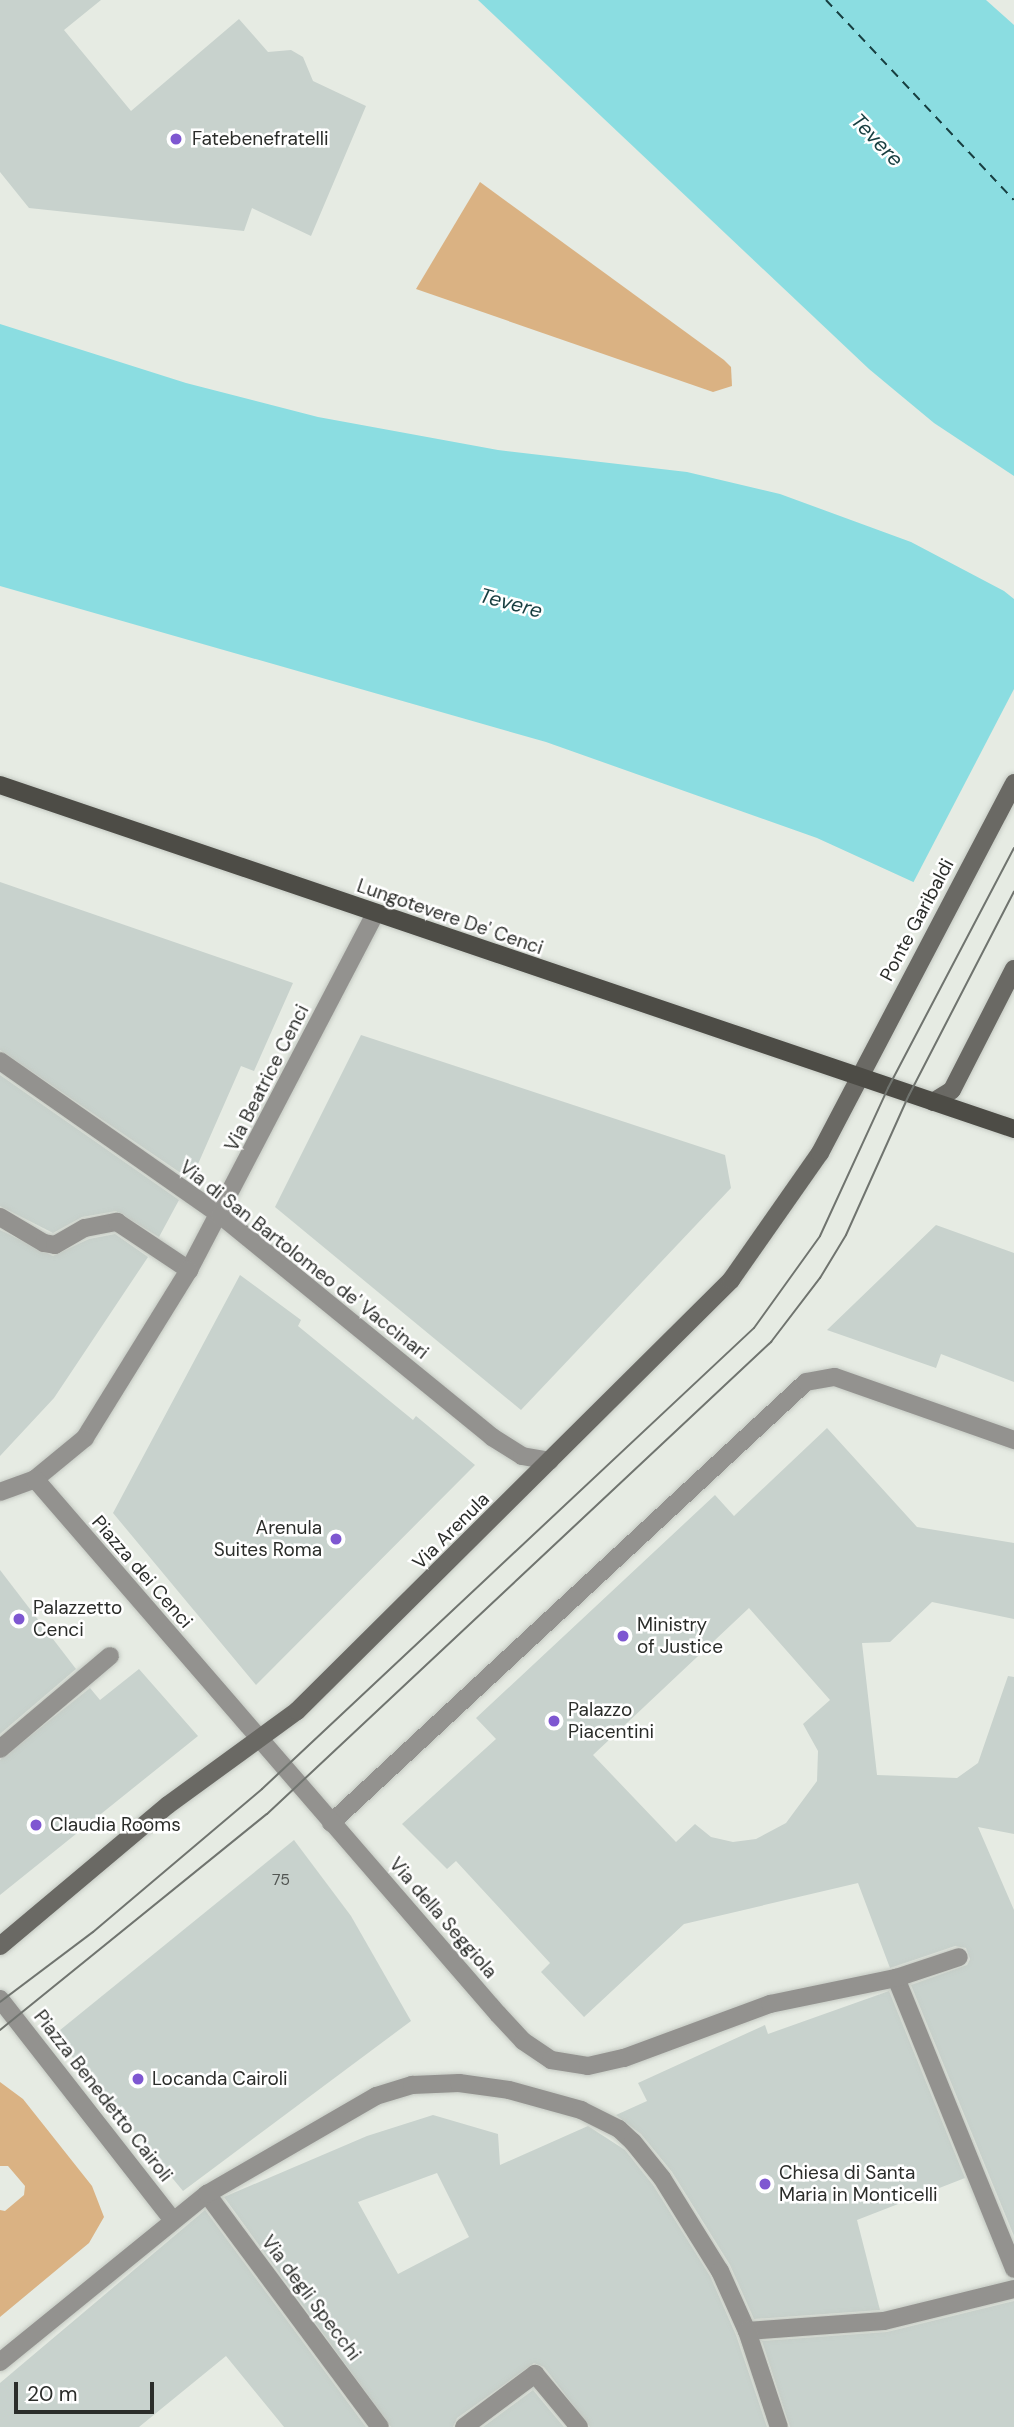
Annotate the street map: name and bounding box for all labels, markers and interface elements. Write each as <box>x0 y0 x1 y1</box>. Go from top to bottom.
water label: Tevere <box>846 108 908 172</box>
place label: Fatebenefratelli <box>192 128 329 150</box>
marker: Fatebenefratelli <box>166 129 186 149</box>
water label: Tevere <box>477 583 545 623</box>
street label: Ponte Garibaldi <box>875 855 959 985</box>
street label: Lungotevere De' Cenci <box>354 874 546 960</box>
street label: Via Beatrice Cenci <box>220 1001 314 1155</box>
street label: Via di San Bartolomeo de' Vaccinari <box>175 1156 433 1364</box>
street label: Via Arenula <box>408 1488 494 1574</box>
street label: Piazza dei Cenci <box>87 1511 197 1633</box>
place label: Arenula Suites Roma <box>214 1517 322 1561</box>
marker: Arenula Suites Roma <box>328 1531 344 1547</box>
place label: Palazzetto Cenci <box>33 1597 122 1641</box>
marker: Palazzetto Cenci <box>11 1611 27 1627</box>
place label: Ministry of Justice <box>637 1614 723 1658</box>
marker: Ministry of Justice <box>615 1628 631 1644</box>
place label: Palazzo Piacentini <box>568 1699 654 1743</box>
marker: Palazzo Piacentini <box>546 1713 562 1729</box>
place label: Claudia Rooms <box>50 1814 181 1836</box>
marker: Claudia Rooms <box>28 1817 44 1833</box>
street label: Via della Seggiola <box>384 1853 502 1983</box>
house number: 75 <box>272 1870 290 1890</box>
street label: Piazza Benedetto Cairoli <box>29 2006 177 2186</box>
place label: Locanda Cairoli <box>152 2068 288 2090</box>
marker: Locanda Cairoli <box>130 2071 146 2087</box>
place label: Chiesa di Santa Maria in Monticelli <box>779 2162 938 2206</box>
marker: Chiesa di Santa Maria in Monticelli <box>757 2176 773 2192</box>
street label: Via degli Specchi <box>257 2231 365 2365</box>
scale bar <box>18 2368 158 2412</box>
text: 20 m <box>27 2380 78 2408</box>

